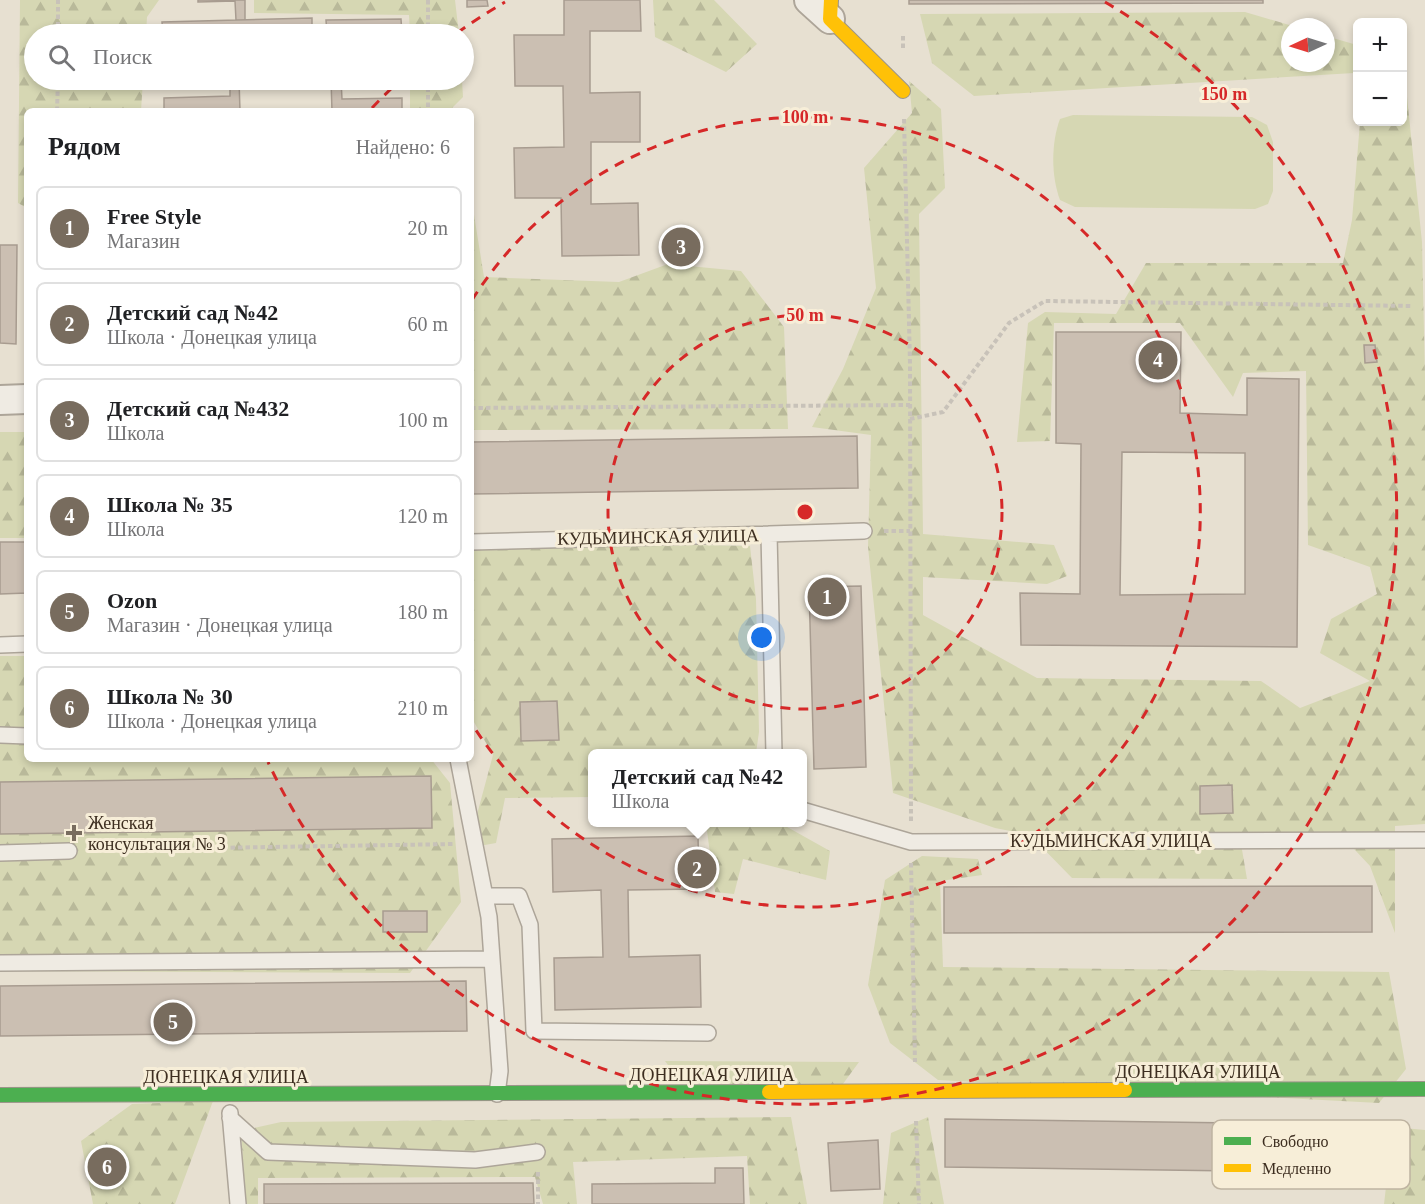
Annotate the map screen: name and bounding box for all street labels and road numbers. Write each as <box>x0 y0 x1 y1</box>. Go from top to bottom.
street label: КУДЬМИНСКАЯ УЛИЦА <box>557 525 759 549</box>
street label: КУДЬМИНСКАЯ УЛИЦА <box>1010 831 1212 851</box>
street label: ДОНЕЦКАЯ УЛИЦА <box>1115 1062 1281 1082</box>
street label: ДОНЕЦКАЯ УЛИЦА <box>629 1065 795 1085</box>
street label: ДОНЕЦКАЯ УЛИЦА <box>143 1067 309 1087</box>

